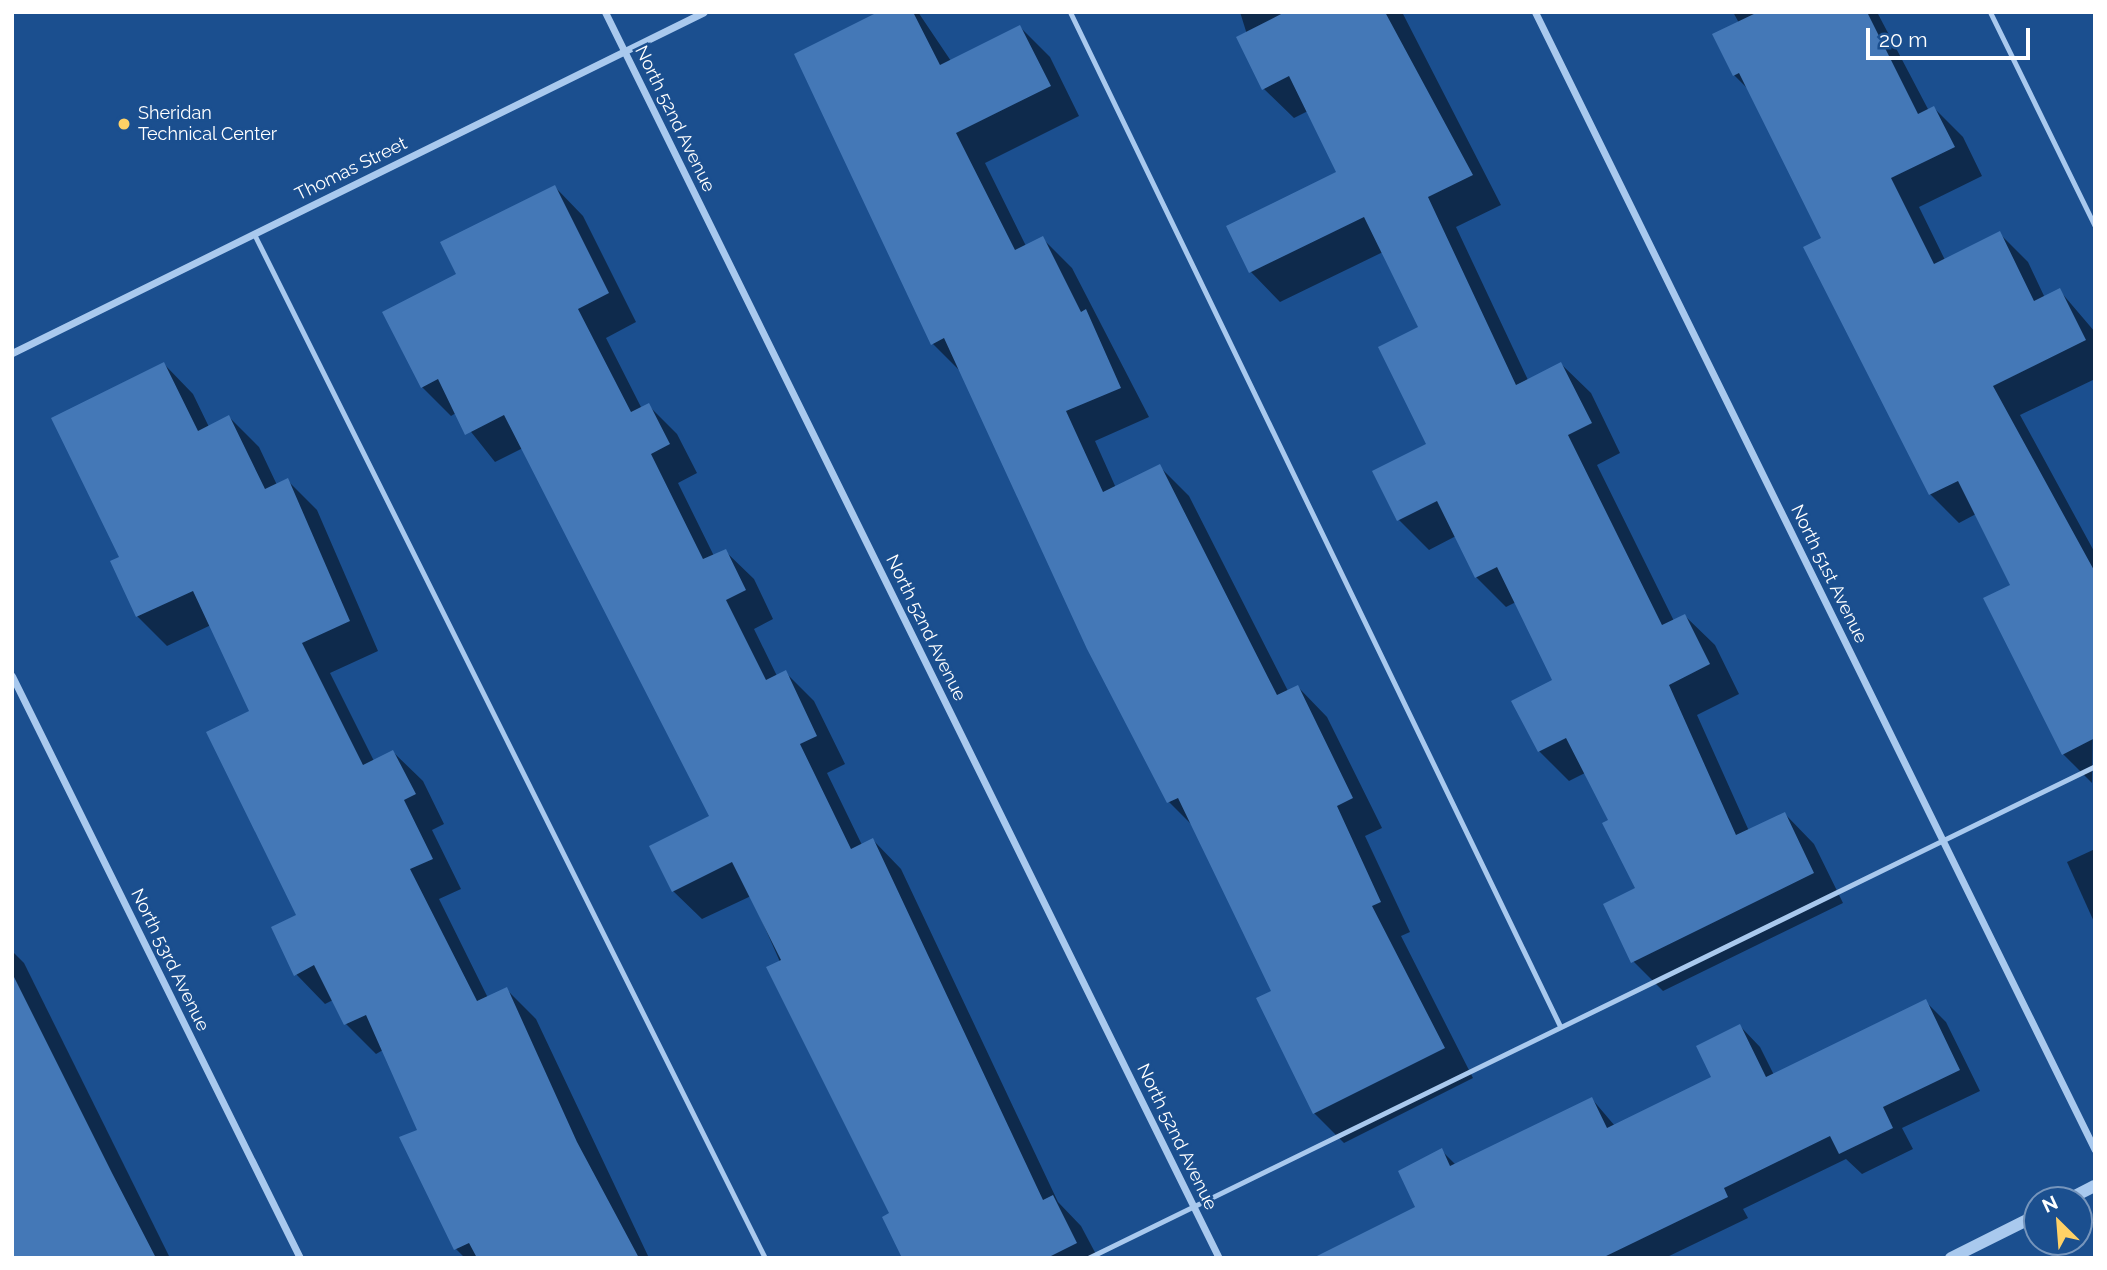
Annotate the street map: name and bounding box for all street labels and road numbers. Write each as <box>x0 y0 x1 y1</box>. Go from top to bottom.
street label: North 52nd Avenue <box>630 42 720 196</box>
street label: Thomas Street <box>292 133 410 205</box>
street label: North 51st Avenue <box>1786 501 1872 647</box>
street label: North 52nd Avenue <box>881 551 971 705</box>
street label: North 53rd Avenue <box>126 885 214 1035</box>
street label: North 52nd Avenue <box>1132 1060 1222 1214</box>

